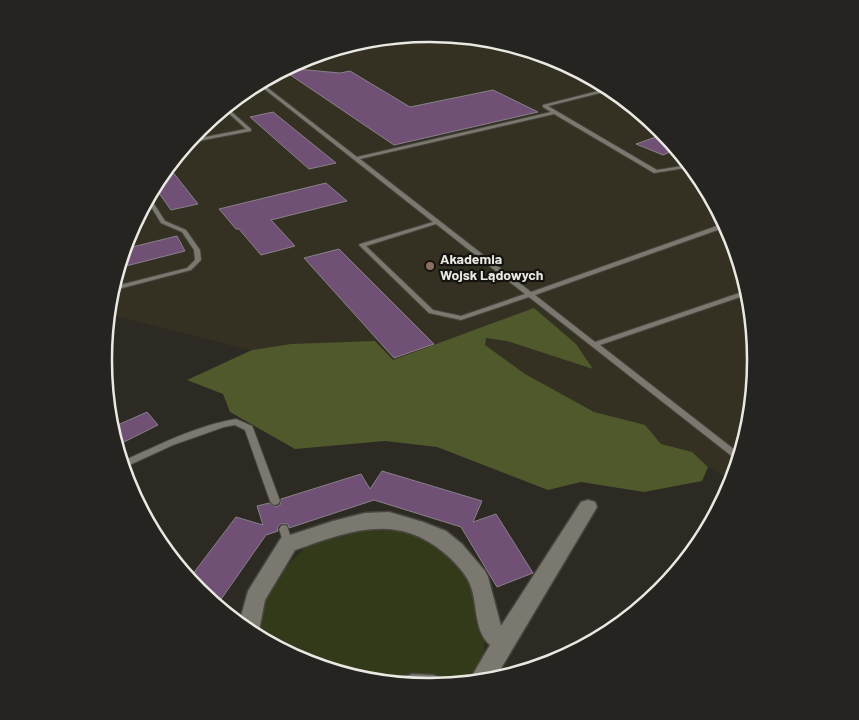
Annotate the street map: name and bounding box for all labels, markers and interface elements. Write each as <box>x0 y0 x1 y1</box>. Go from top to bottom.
place label: Akademia Wojsk Lądowych <box>440 250 543 283</box>
marker: Akademia Wojsk Lądowych <box>424 260 436 272</box>

